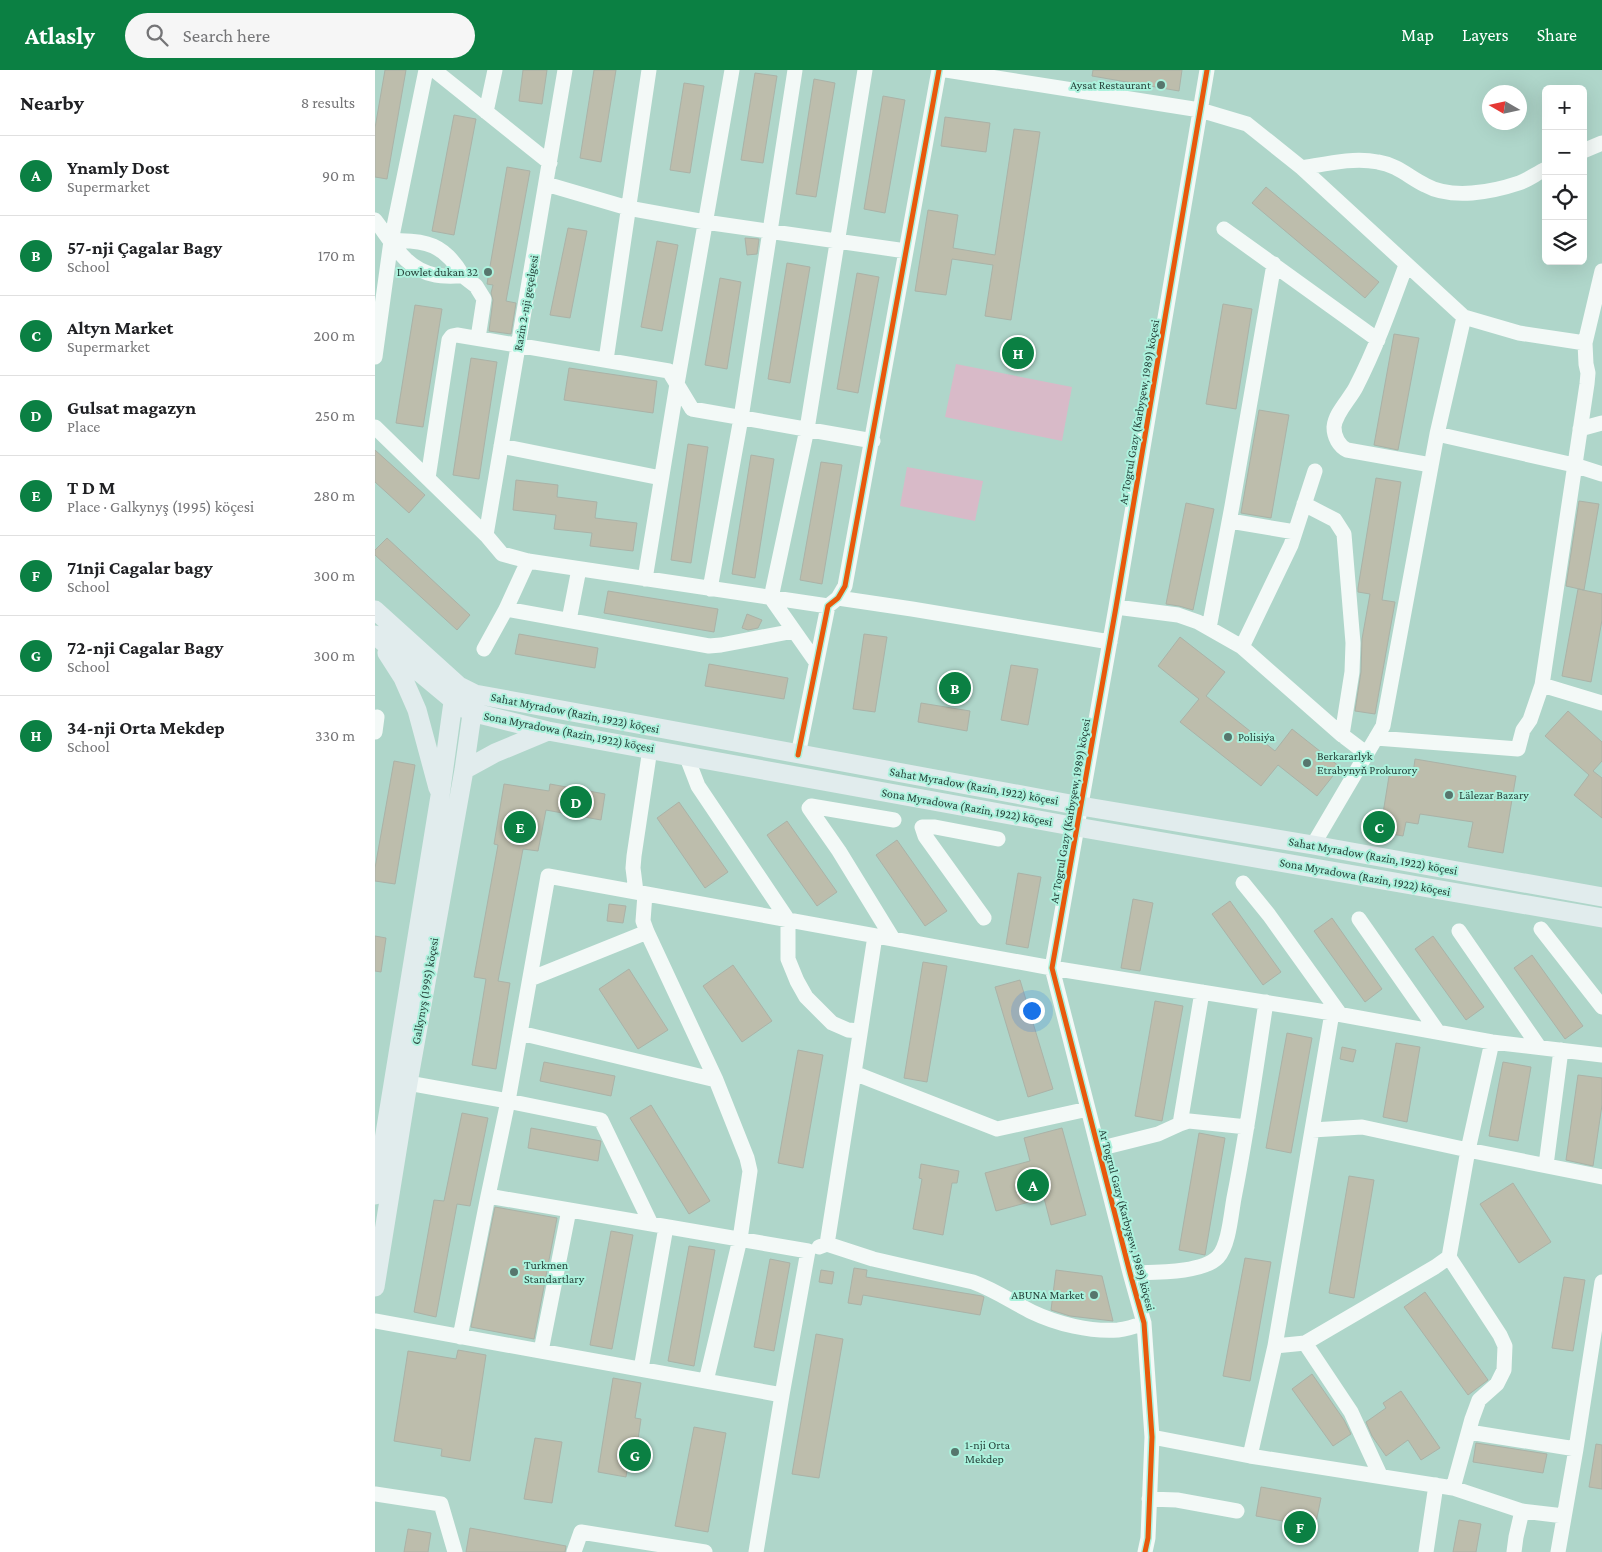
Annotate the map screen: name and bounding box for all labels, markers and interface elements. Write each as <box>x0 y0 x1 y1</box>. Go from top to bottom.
search box <box>125 13 475 58</box>
icon: search <box>143 21 171 49</box>
text: Atlasly <box>25 22 95 49</box>
text: Search here <box>183 25 270 46</box>
text: Map <box>1401 25 1434 45</box>
text: Layers <box>1462 25 1509 45</box>
text: Share <box>1537 25 1577 45</box>
place label: Aysat Restaurant <box>1070 78 1152 92</box>
marker: Aysat Restaurant <box>1155 79 1167 91</box>
north arrow <box>1482 85 1527 130</box>
map controls <box>1542 85 1587 265</box>
button: + <box>1542 85 1587 130</box>
text: Nearby <box>20 91 84 115</box>
text: 8 results <box>301 94 355 111</box>
button: − <box>1542 130 1587 175</box>
text: Ynamly Dost <box>67 157 169 178</box>
text: A <box>31 167 41 184</box>
text: 90 m <box>322 167 355 184</box>
button: locate <box>1542 175 1587 220</box>
text: Supermarket <box>67 178 150 195</box>
button: layers <box>1542 220 1587 265</box>
text: 57-nji Çagalar Bagy <box>67 237 222 258</box>
text: B <box>31 247 41 264</box>
text: 170 m <box>318 247 355 264</box>
street label: Razin 2-nji geçelgesi <box>511 254 541 352</box>
text: School <box>67 258 110 275</box>
place label: Dowlet dukan 32 <box>397 265 478 279</box>
marker: Dowlet dukan 32 <box>482 266 494 278</box>
text: Altyn Market <box>67 317 173 338</box>
street label: Ar Togrul Gazy (Karbyşew, 1989) köçesi <box>1116 319 1162 505</box>
text: C <box>31 327 41 344</box>
text: 200 m <box>313 327 355 344</box>
pin: H <box>1002 334 1034 372</box>
text: Supermarket <box>67 338 150 355</box>
text: Gulsat magazyn <box>67 397 196 418</box>
text: D <box>30 407 42 424</box>
text: 250 m <box>315 407 355 424</box>
text: Place <box>67 418 100 435</box>
text: T D M <box>67 477 115 498</box>
text: E <box>31 487 41 504</box>
text: 280 m <box>314 487 355 504</box>
text: Place · Galkynyş (1995) köçesi <box>67 498 254 515</box>
text: 71nji Cagalar bagy <box>67 557 213 578</box>
text: F <box>32 567 40 584</box>
text: 300 m <box>313 567 355 584</box>
text: School <box>67 578 110 595</box>
text: 72-nji Cagalar Bagy <box>67 637 223 658</box>
text: G <box>31 647 41 664</box>
text: 300 m <box>313 647 355 664</box>
text: School <box>67 658 110 675</box>
pin: B <box>939 669 971 707</box>
street label: Sahat Myradow (Razin, 1922) köçesi <box>490 690 660 736</box>
street label: Sona Myradowa (Razin, 1922) köçesi <box>483 709 655 755</box>
text: 34-nji Orta Mekdep <box>67 717 225 738</box>
street label: Ar Togrul Gazy (Karbyşew, 1989) köçesi <box>1047 718 1093 904</box>
text: H <box>31 727 41 744</box>
text: 330 m <box>315 727 355 744</box>
place label: Polisiýa <box>1238 730 1275 744</box>
marker: Polisiýa <box>1222 731 1234 743</box>
text: School <box>67 738 110 755</box>
place label: Berkararlyk Etrabynyň Prokurory <box>1317 749 1418 777</box>
marker: Berkararlyk Etrabynyň Prokurory <box>1301 757 1313 769</box>
street label: Sahat Myradow (Razin, 1922) köçesi <box>888 764 1060 808</box>
pin: D <box>560 783 592 821</box>
street label: Sona Myradowa (Razin, 1922) köçesi <box>881 785 1053 829</box>
place label: Lälezar Bazary <box>1459 788 1529 802</box>
marker: Lälezar Bazary <box>1443 789 1455 801</box>
pin: E <box>504 808 536 846</box>
pin: C <box>1363 808 1395 846</box>
street label: Sahat Myradow (Razin, 1922) köçesi <box>1287 834 1459 878</box>
street label: Sona Myradowa (Razin, 1922) köçesi <box>1279 855 1451 899</box>
street label: Galkynyş (1995) köçesi <box>409 937 441 1045</box>
your location <box>1019 998 1045 1024</box>
street label: Ar Togrul Gazy (Karbyşew, 1989) köçesi <box>1096 1128 1158 1312</box>
pin: A <box>1017 1166 1049 1204</box>
place label: Turkmen Standartlary <box>524 1258 585 1286</box>
marker: Turkmen Standartlary <box>508 1266 520 1278</box>
place label: ABUNA Market <box>1011 1288 1085 1302</box>
marker: ABUNA Market <box>1088 1289 1100 1301</box>
pin: G <box>619 1436 651 1474</box>
place label: 1-nji Orta Mekdep <box>965 1438 1010 1466</box>
marker: 1-nji Orta Mekdep <box>949 1446 961 1458</box>
pin: F <box>1284 1508 1316 1546</box>

